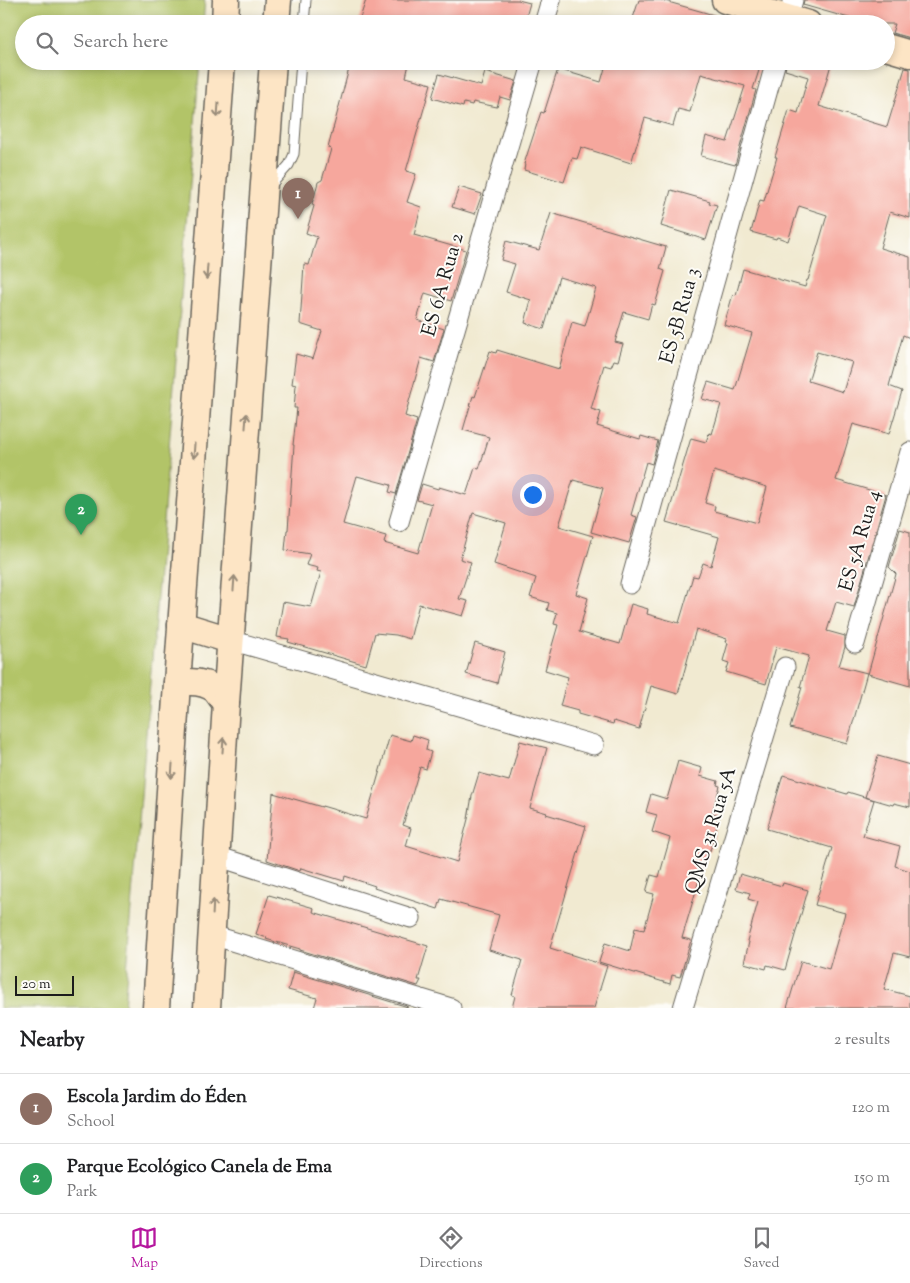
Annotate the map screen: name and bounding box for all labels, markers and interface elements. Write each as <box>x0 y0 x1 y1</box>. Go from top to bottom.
search box <box>15 15 895 70</box>
icon: search <box>33 29 61 57</box>
text: Search here <box>73 29 168 56</box>
one-way arrow <box>214 102 223 118</box>
pin: 1 <box>282 178 314 219</box>
street label: ES 6A Rua 2 <box>415 230 473 340</box>
one-way arrow <box>202 264 211 280</box>
street label: ES 5B Rua 3 <box>653 265 709 367</box>
one-way arrow <box>242 413 251 429</box>
one-way arrow <box>189 443 198 459</box>
your location <box>520 482 546 508</box>
street label: ES 5A Rua 4 <box>833 487 889 595</box>
pin: 2 <box>65 494 97 535</box>
one-way arrow <box>230 575 239 591</box>
one-way arrow <box>218 737 227 753</box>
one-way arrow <box>167 762 176 778</box>
street label: QMS 31 Rua 5A <box>679 764 745 898</box>
one-way arrow <box>209 899 218 915</box>
scale bar <box>15 973 74 996</box>
text: 20 m <box>22 975 51 995</box>
text: Nearby <box>20 1026 85 1056</box>
text: 2 results <box>834 1029 890 1052</box>
text: Escola Jardim do Éden <box>67 1084 247 1111</box>
text: 1 <box>33 1097 39 1120</box>
text: 120 m <box>852 1097 890 1120</box>
text: School <box>67 1111 115 1134</box>
text: Parque Ecológico Canela de Ema <box>67 1154 332 1181</box>
text: 2 <box>32 1167 40 1190</box>
text: 150 m <box>854 1167 890 1190</box>
text: Park <box>67 1181 98 1204</box>
tab: Map <box>130 1224 158 1274</box>
tab: Directions <box>419 1224 483 1274</box>
tab: Saved <box>744 1224 779 1274</box>

